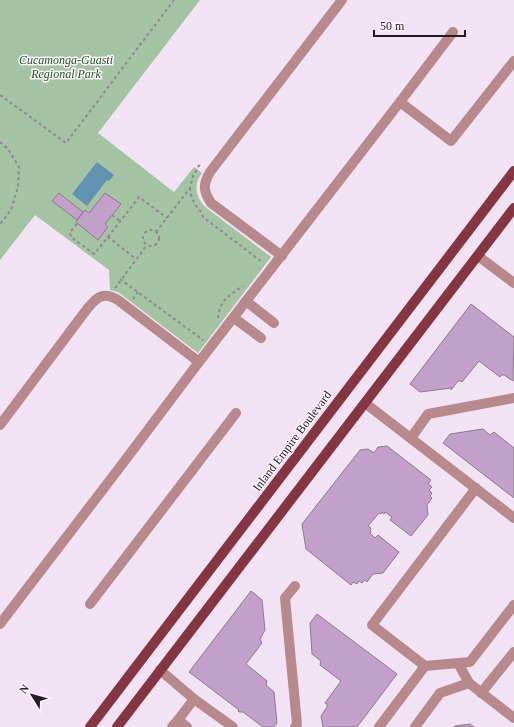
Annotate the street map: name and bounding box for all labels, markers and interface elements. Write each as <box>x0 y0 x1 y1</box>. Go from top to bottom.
scale bar <box>374 12 465 38</box>
text: 50 m <box>380 19 405 33</box>
park label: Cucamonga-Guasti Regional Park <box>19 53 113 81</box>
street label: Inland Empire Boulevard <box>250 388 334 494</box>
north arrow <box>12 675 52 715</box>
text: N <box>17 682 31 696</box>

